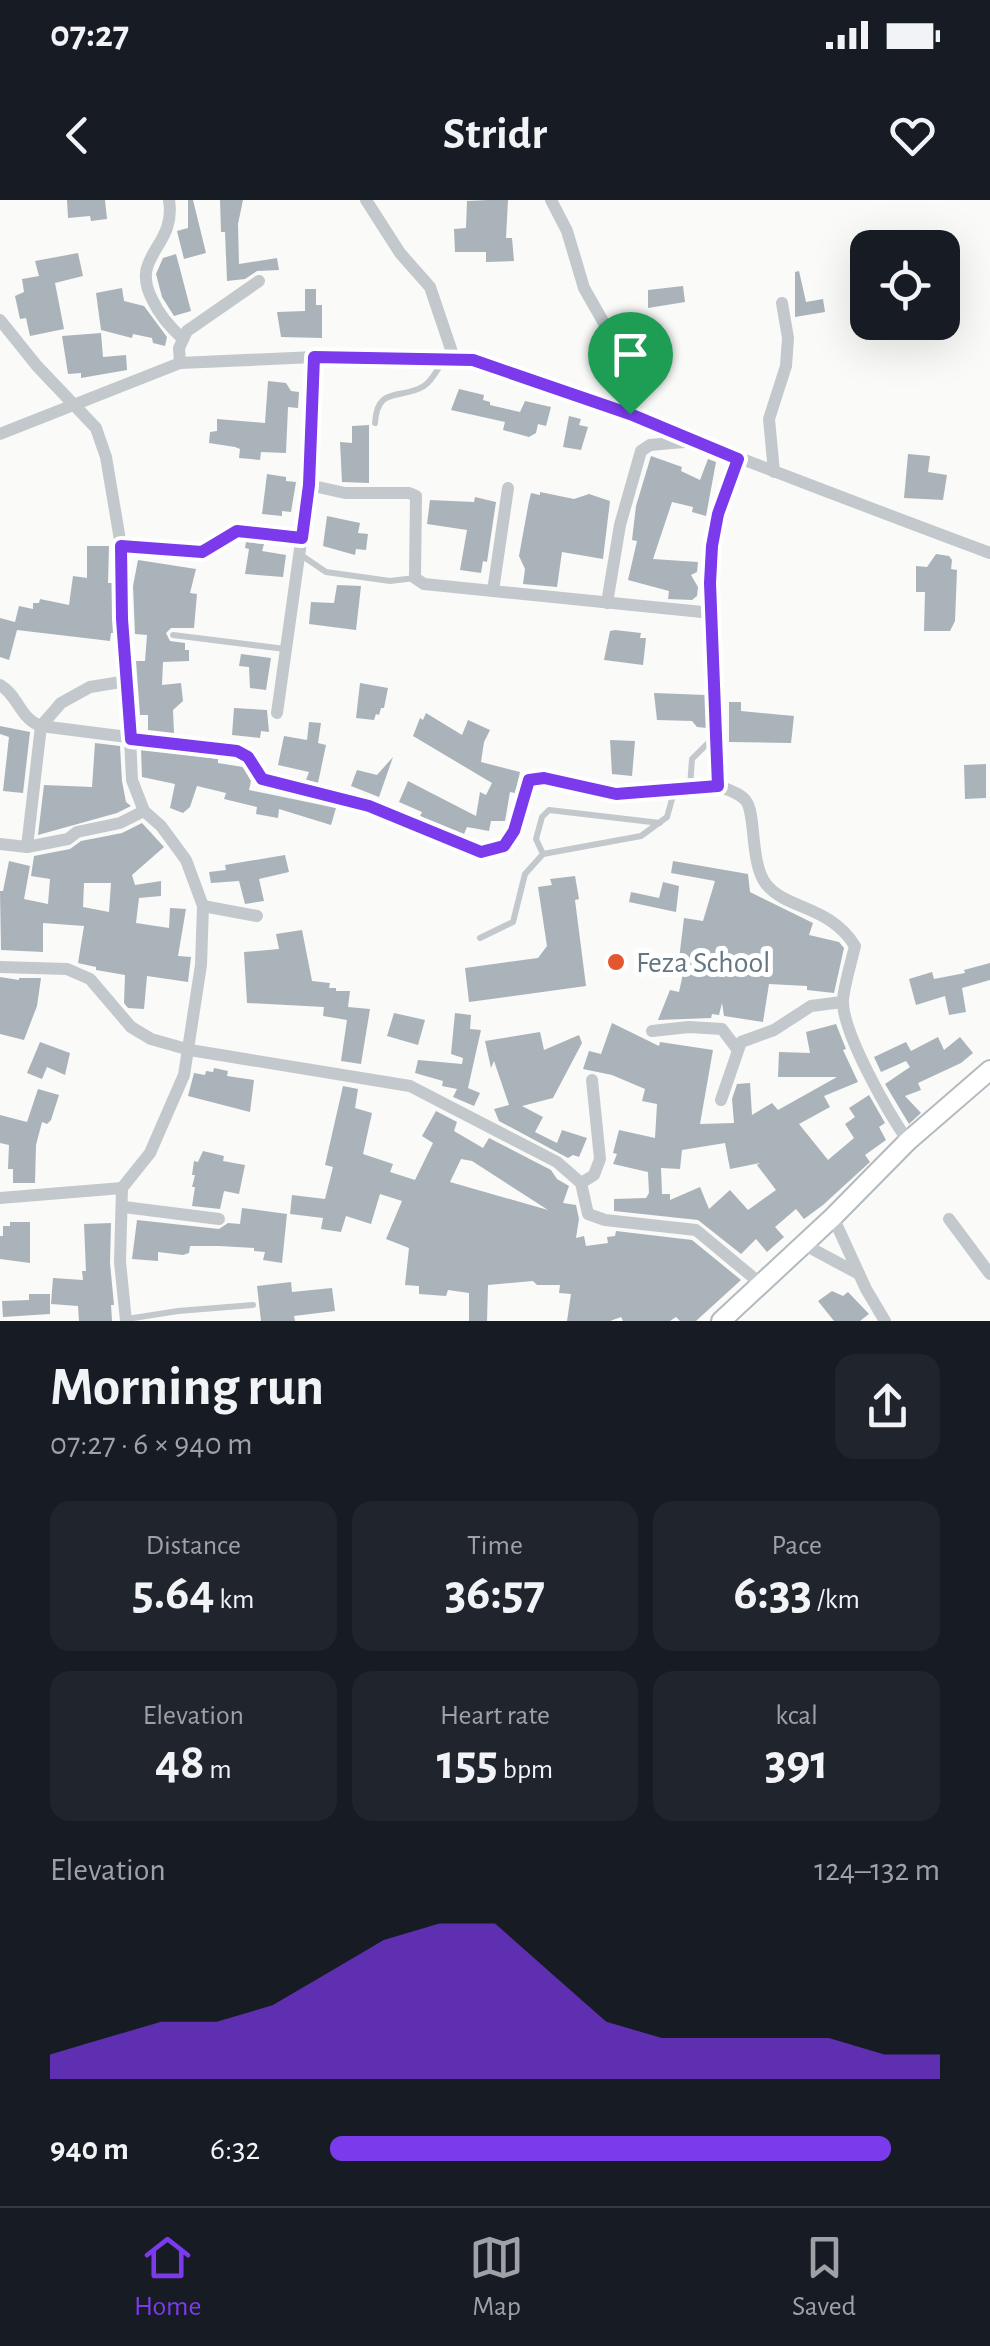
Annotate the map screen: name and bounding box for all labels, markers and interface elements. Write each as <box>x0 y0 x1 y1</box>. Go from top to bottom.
text: 07:27 <box>50 16 129 54</box>
icon: back <box>50 108 105 163</box>
icon: heart <box>885 108 940 163</box>
text: Stridr <box>443 112 547 157</box>
map controls <box>850 230 960 340</box>
button: locate <box>850 230 960 340</box>
pin <box>588 312 673 415</box>
icon: arrive <box>603 327 658 382</box>
place label: Feza School <box>636 948 771 978</box>
marker: Feza School <box>605 951 627 973</box>
button: share <box>835 1354 940 1459</box>
text: Morning run <box>50 1360 324 1415</box>
text: 07:27 · 6 × 940 m <box>50 1428 253 1460</box>
text: Distance <box>146 1532 241 1560</box>
text: Time <box>467 1532 523 1560</box>
text: Pace <box>771 1532 822 1560</box>
text: 5.64 <box>132 1568 215 1618</box>
text: 36:57 <box>445 1568 545 1618</box>
text: 6:33 <box>733 1568 812 1618</box>
text: km <box>215 1586 254 1614</box>
text: /km <box>812 1586 860 1614</box>
text: Elevation <box>143 1702 244 1730</box>
text: Heart rate <box>440 1702 550 1730</box>
text: kcal <box>775 1702 818 1730</box>
text: 48 <box>155 1738 205 1788</box>
text: 155 <box>437 1738 498 1788</box>
text: 391 <box>765 1738 829 1788</box>
text: m <box>205 1756 232 1784</box>
text: bpm <box>498 1756 553 1784</box>
text: Elevation <box>50 1854 166 1886</box>
text: 124–132 m <box>814 1854 940 1886</box>
text: 940 m <box>50 2133 129 2165</box>
text: 6:32 <box>210 2133 260 2165</box>
tab: Home <box>134 2230 201 2324</box>
tab: Map <box>469 2230 524 2324</box>
tab: Saved <box>792 2230 856 2324</box>

